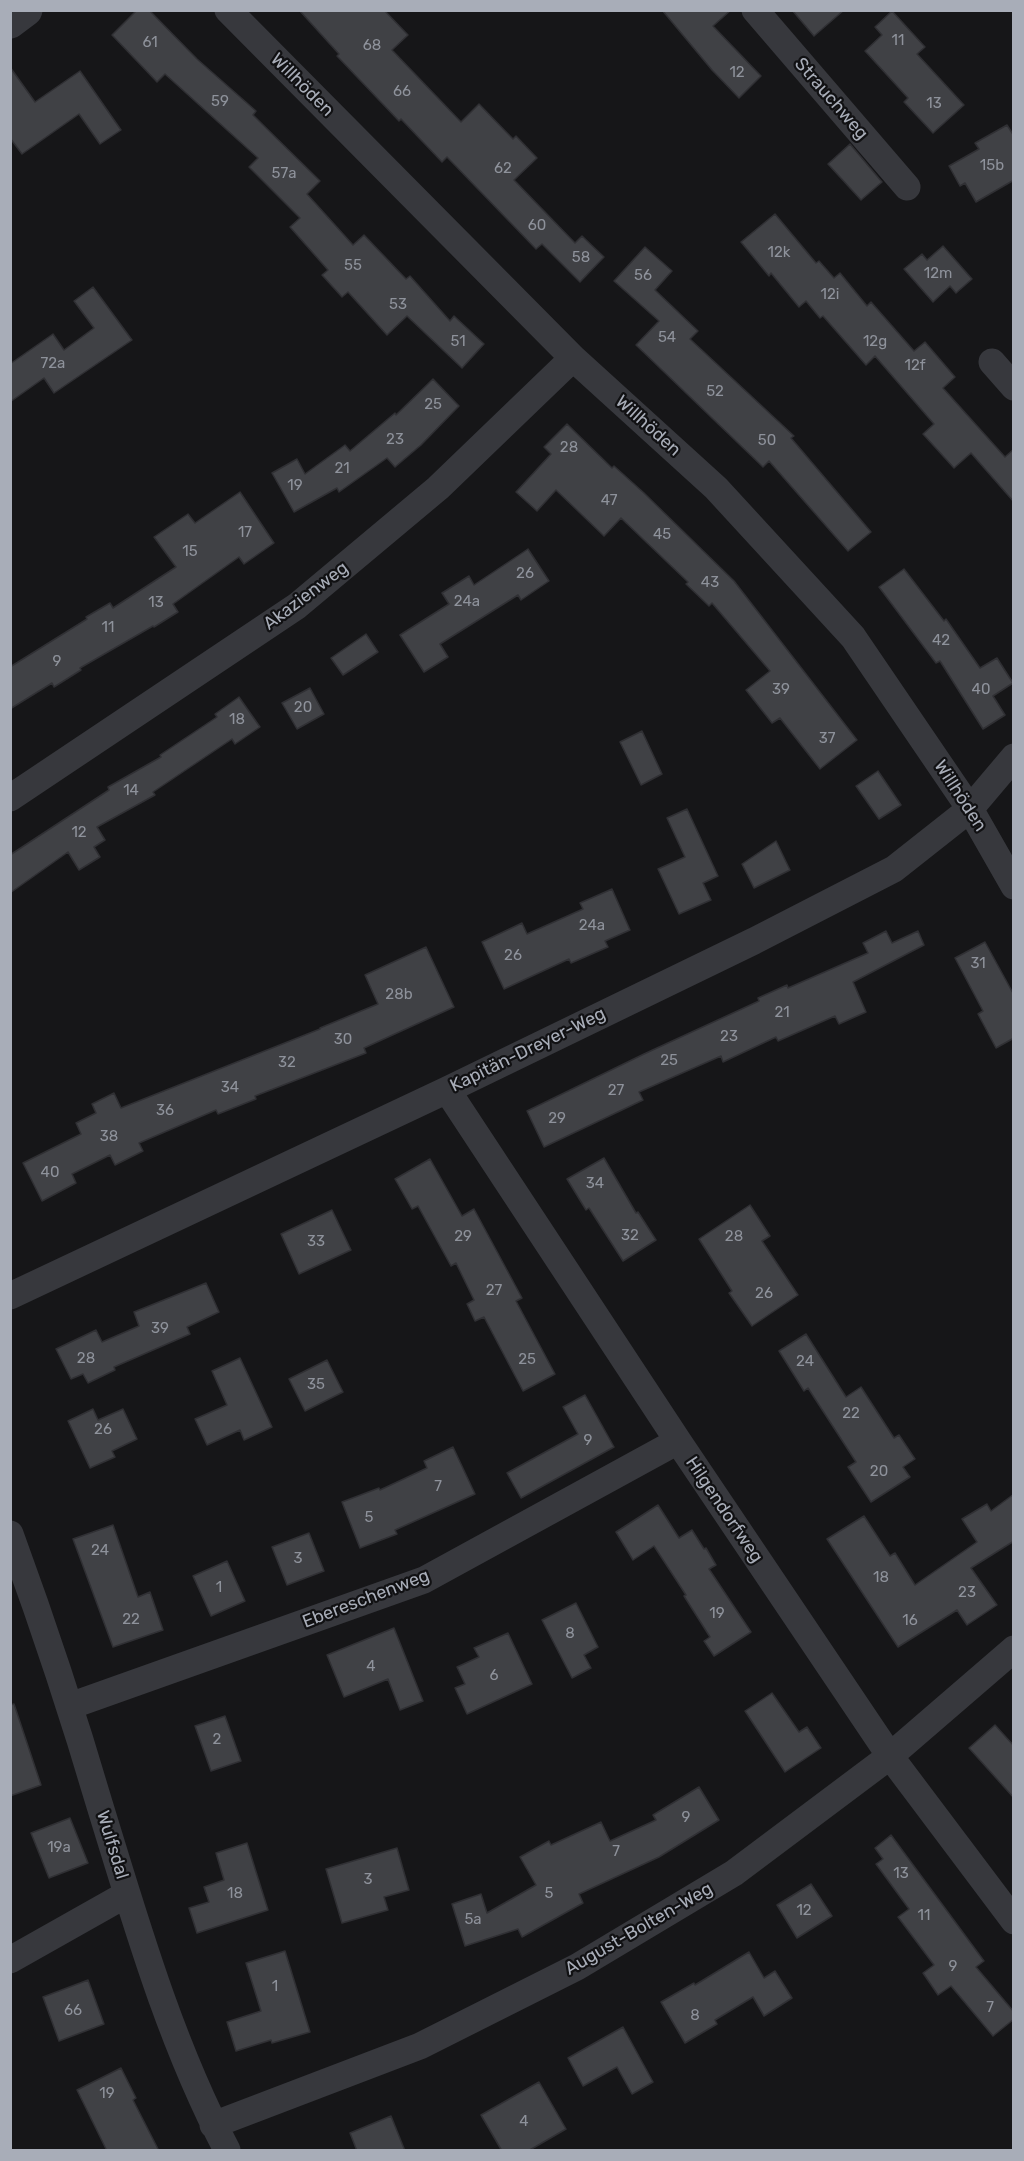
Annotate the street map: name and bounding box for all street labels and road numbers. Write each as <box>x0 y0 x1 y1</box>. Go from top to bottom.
street label: Willhöden <box>266 49 338 121</box>
street label: Strauchweg <box>790 54 872 144</box>
street label: Willhöden <box>611 391 685 461</box>
street label: Akazienweg <box>259 557 353 635</box>
street label: Willhöden <box>929 756 991 836</box>
street label: Kapitän-Dreyer-Weg <box>447 1003 609 1097</box>
street label: Hilgendorfweg <box>681 1453 767 1567</box>
street label: Ebereschenweg <box>299 1565 433 1633</box>
street label: Wulfsdal <box>91 1808 133 1882</box>
street label: August-Bolten-Weg <box>561 1878 717 1980</box>

